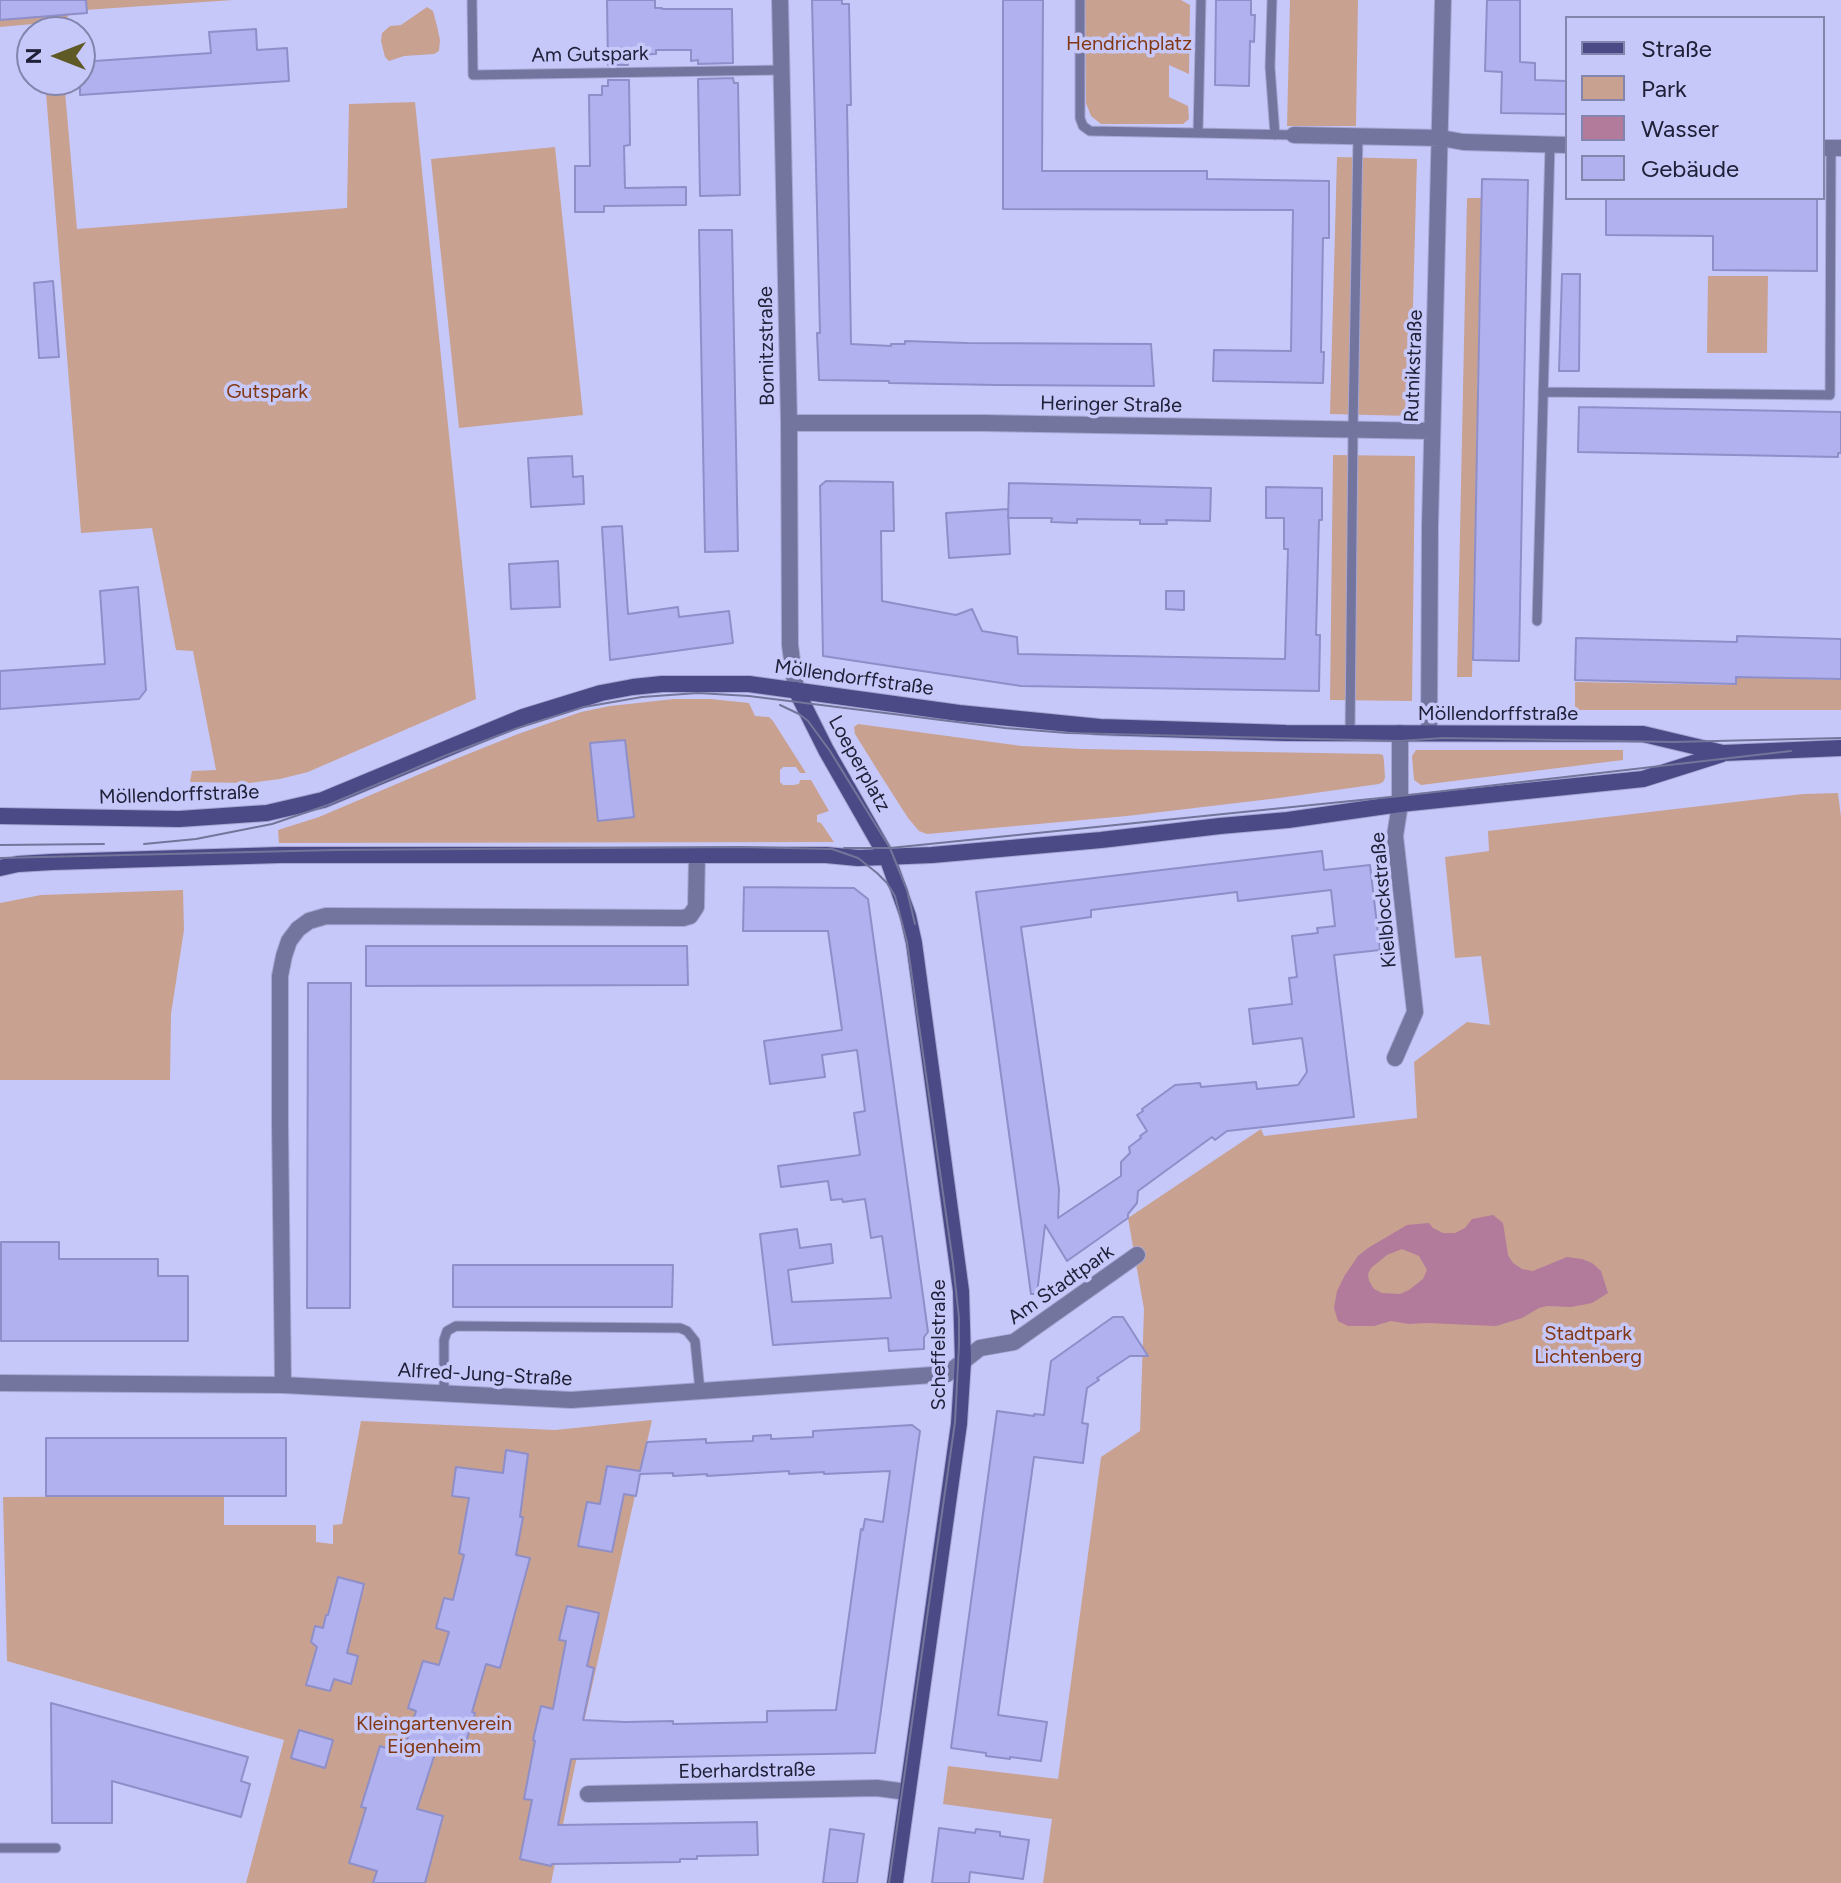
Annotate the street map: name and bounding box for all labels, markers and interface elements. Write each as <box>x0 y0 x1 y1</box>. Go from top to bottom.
north arrow <box>16 16 96 96</box>
legend <box>1565 16 1825 200</box>
park label: Hendrichplatz <box>1066 32 1192 56</box>
text: Straße <box>1641 34 1712 63</box>
street label: Am Gutspark <box>531 42 649 68</box>
text: N <box>20 48 47 65</box>
text: Park <box>1641 74 1687 103</box>
text: Wasser <box>1641 114 1719 143</box>
text: Gebäude <box>1641 154 1739 183</box>
street label: Bornitzstraße <box>754 286 780 406</box>
street label: Rutnikstraße <box>1400 309 1428 423</box>
park label: Gutspark <box>226 380 308 404</box>
street label: Heringer Straße <box>1040 392 1182 418</box>
street label: Möllendorffstraße <box>773 655 935 701</box>
street label: Möllendorffstraße <box>1418 702 1578 726</box>
street label: Loeperplatz <box>823 712 895 816</box>
street label: Möllendorffstraße <box>98 780 260 810</box>
street label: Kielblockstraße <box>1366 831 1402 969</box>
street label: Am Stadtpark <box>1004 1240 1118 1330</box>
street label: Scheffelstraße <box>927 1279 951 1411</box>
park label: Stadtpark Lichtenberg <box>1534 1322 1642 1369</box>
street label: Alfred-Jung-Straße <box>397 1358 573 1392</box>
park label: Kleingartenverein Eigenheim <box>356 1712 512 1759</box>
street label: Eberhardstraße <box>678 1758 816 1784</box>

